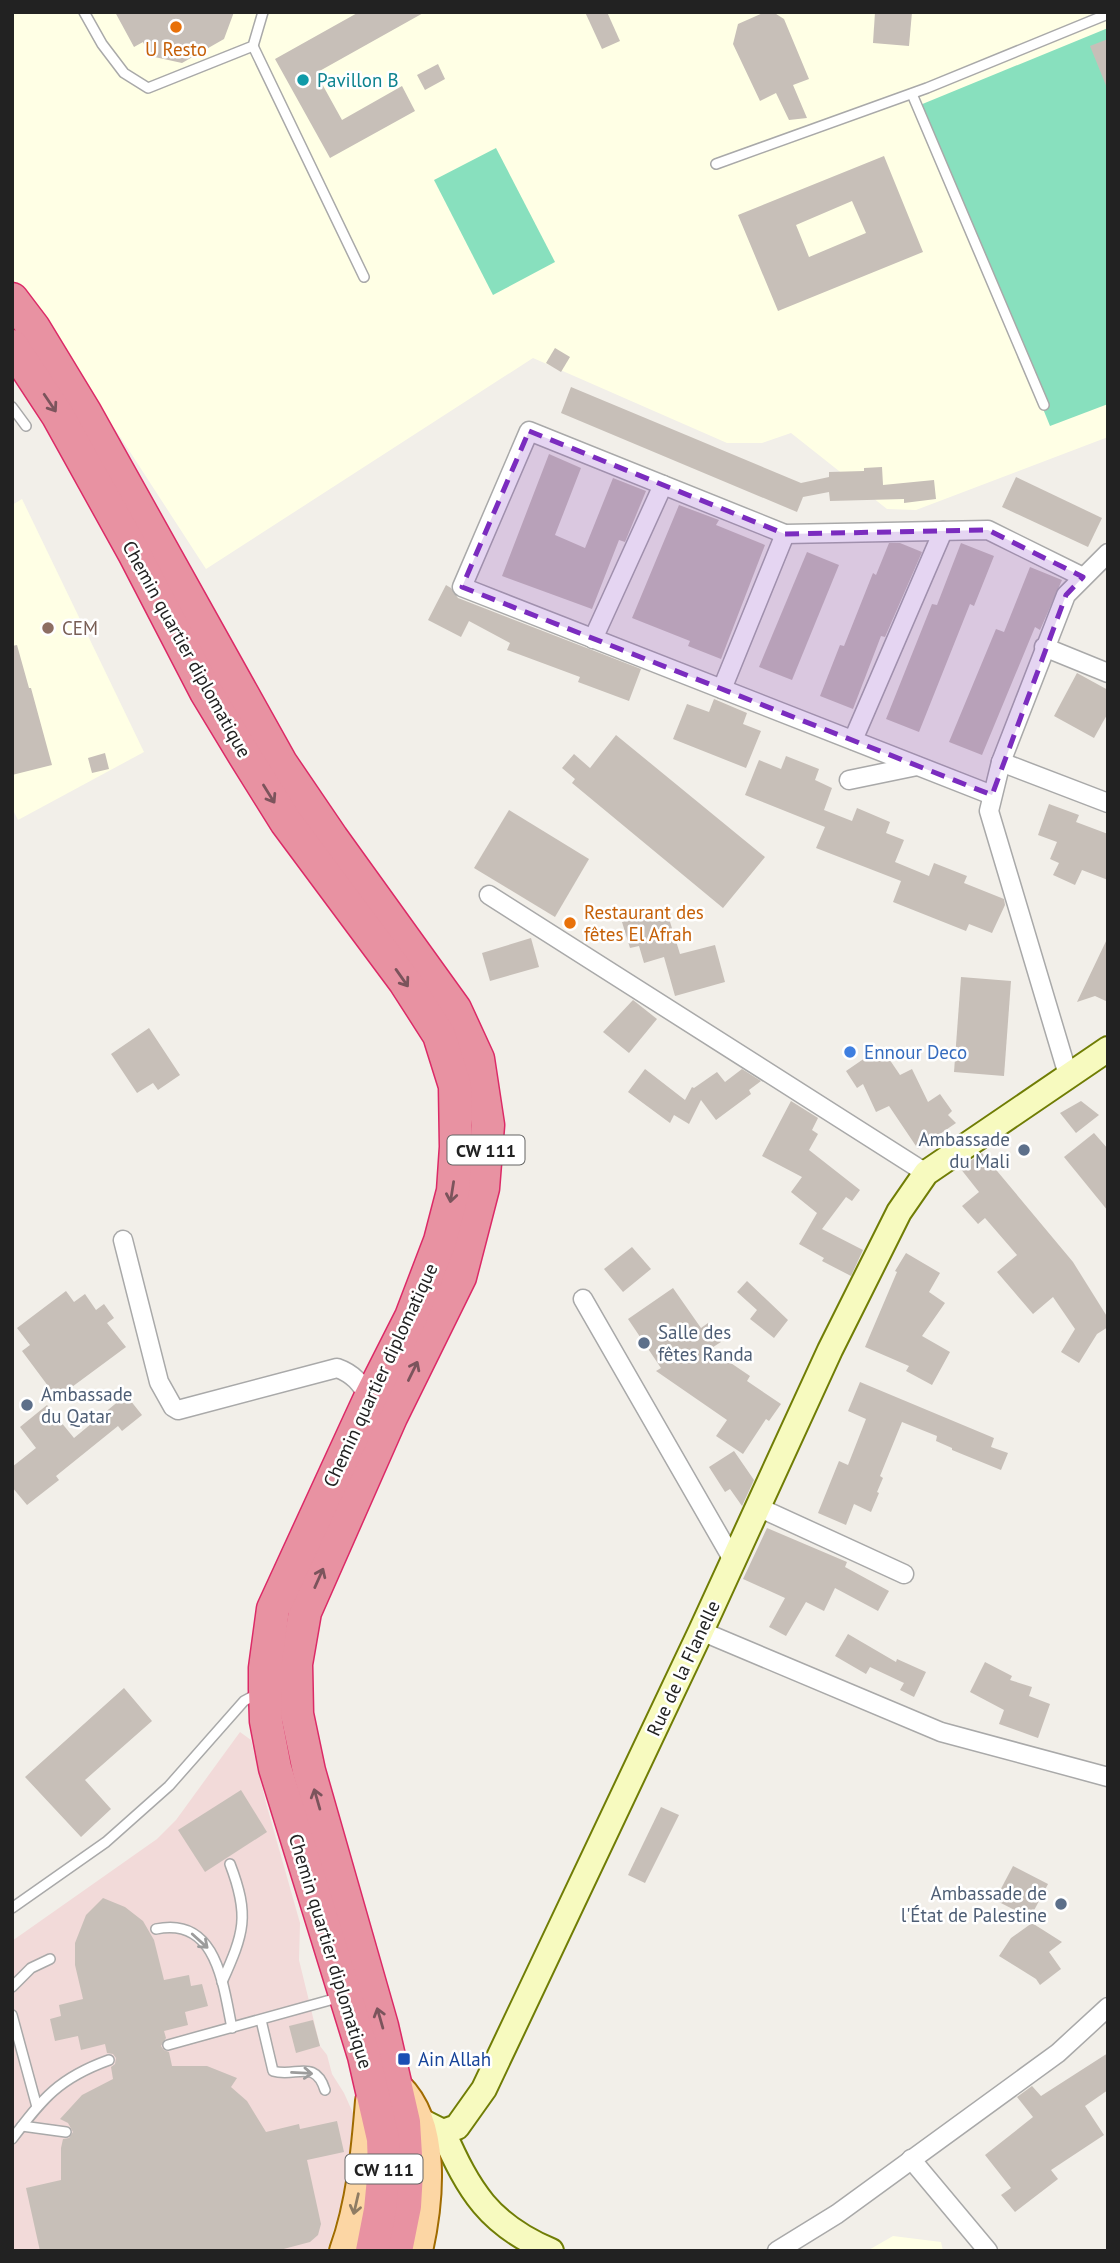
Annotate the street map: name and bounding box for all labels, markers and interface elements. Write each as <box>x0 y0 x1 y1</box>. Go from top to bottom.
marker: U Resto <box>168 19 184 35</box>
place label: U Resto <box>145 37 207 61</box>
place label: Pavillon B <box>317 68 398 92</box>
marker: Pavillon B <box>295 72 311 88</box>
one-way arrow <box>43 393 57 412</box>
street label: Chemin quartier diplomatique <box>117 536 257 762</box>
place label: CEM <box>62 616 98 640</box>
marker: CEM <box>40 620 56 636</box>
one-way arrow <box>262 783 276 803</box>
place label: Restaurant des fêtes El Afrah <box>584 900 704 946</box>
marker: Restaurant des fêtes El Afrah <box>562 915 578 931</box>
one-way arrow <box>395 968 409 987</box>
place label: Ennour Deco <box>864 1040 967 1064</box>
marker: Ennour Deco <box>842 1044 858 1060</box>
place label: Ambassade du Mali <box>918 1127 1010 1173</box>
road number: CW 111 <box>448 1135 524 1164</box>
marker: Ambassade du Mali <box>1016 1142 1032 1158</box>
one-way arrow <box>445 1180 458 1203</box>
street label: Chemin quartier diplomatique <box>317 1259 443 1491</box>
place label: Salle des fêtes Randa <box>658 1320 753 1366</box>
marker: Salle des fêtes Randa <box>636 1335 652 1351</box>
one-way arrow <box>407 1361 421 1382</box>
place label: Ambassade du Qatar <box>41 1382 133 1428</box>
marker: Ambassade du Qatar <box>19 1397 35 1413</box>
one-way arrow <box>313 1568 326 1589</box>
street label: Rue de la Flanelle <box>641 1596 725 1740</box>
one-way arrow <box>309 1788 322 1810</box>
street label: Chemin quartier diplomatique <box>284 1831 378 2071</box>
place label: Ambassade de l'État de Palestine <box>901 1881 1047 1927</box>
marker: Ambassade de l'État de Palestine <box>1053 1896 1069 1912</box>
one-way arrow <box>191 1933 209 1949</box>
one-way arrow <box>372 2007 385 2029</box>
place label: Ain Allah <box>418 2047 491 2071</box>
marker: Ain Allah <box>396 2051 412 2067</box>
one-way arrow <box>290 2066 313 2079</box>
road number: CW 111 <box>346 2154 422 2183</box>
one-way arrow <box>348 2192 362 2215</box>

